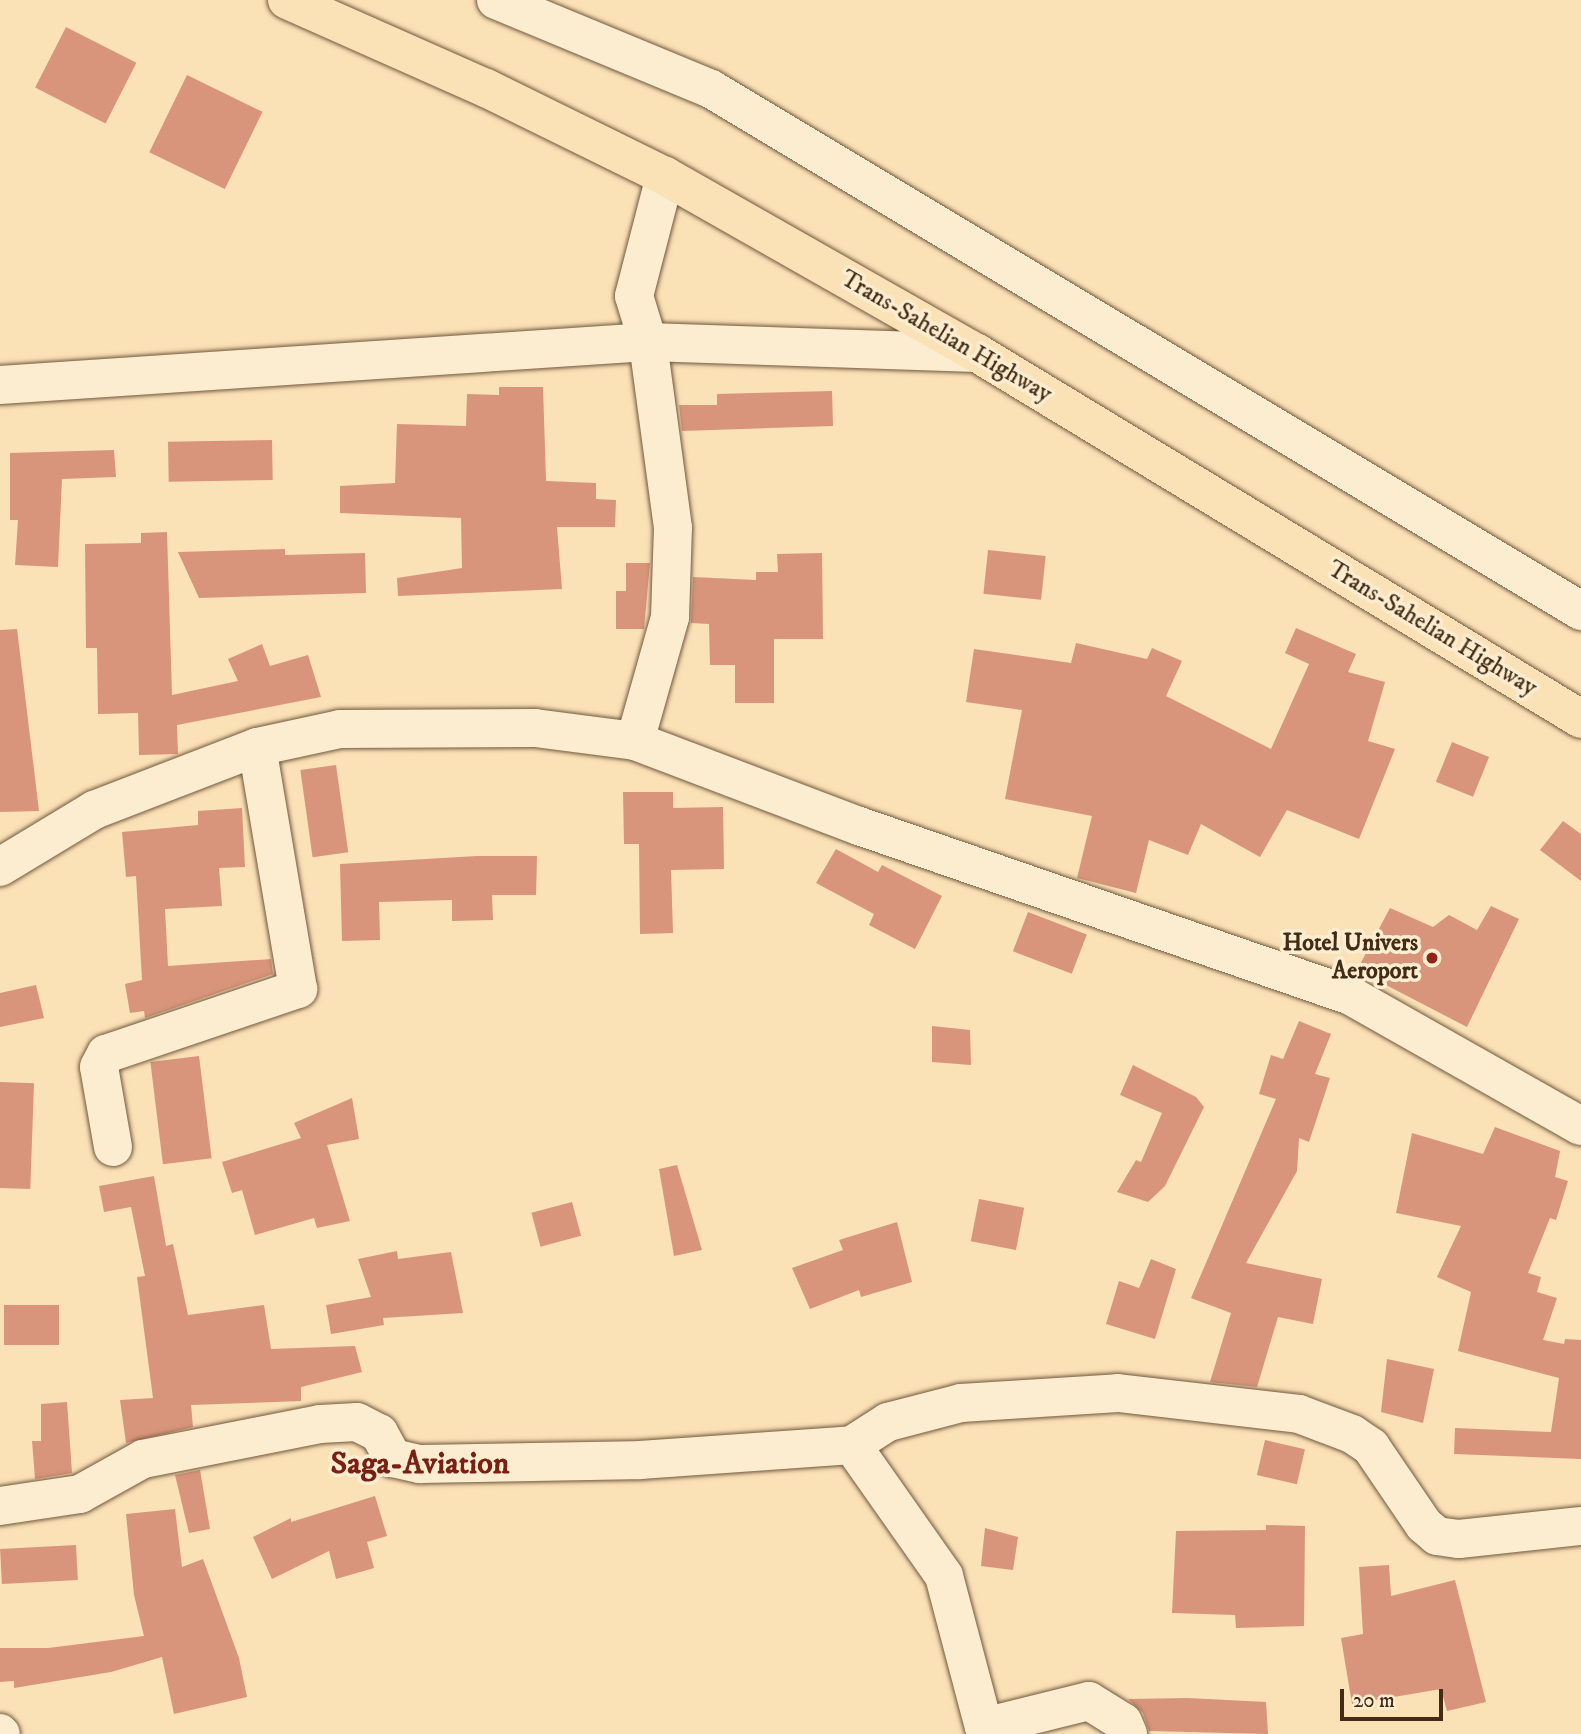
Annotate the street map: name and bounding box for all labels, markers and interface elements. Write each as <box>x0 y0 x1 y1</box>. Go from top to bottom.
street label: Trans-Sahelian Highway <box>835 265 1057 409</box>
street label: Trans-Sahelian Highway <box>1322 555 1542 703</box>
place label: Hotel Univers Aeroport <box>1282 930 1418 986</box>
marker: Hotel Univers Aeroport <box>1424 950 1440 966</box>
district label: Saga-Aviation <box>330 1445 509 1483</box>
scale bar <box>1343 1674 1446 1718</box>
text: 20 m <box>1353 1688 1395 1714</box>

